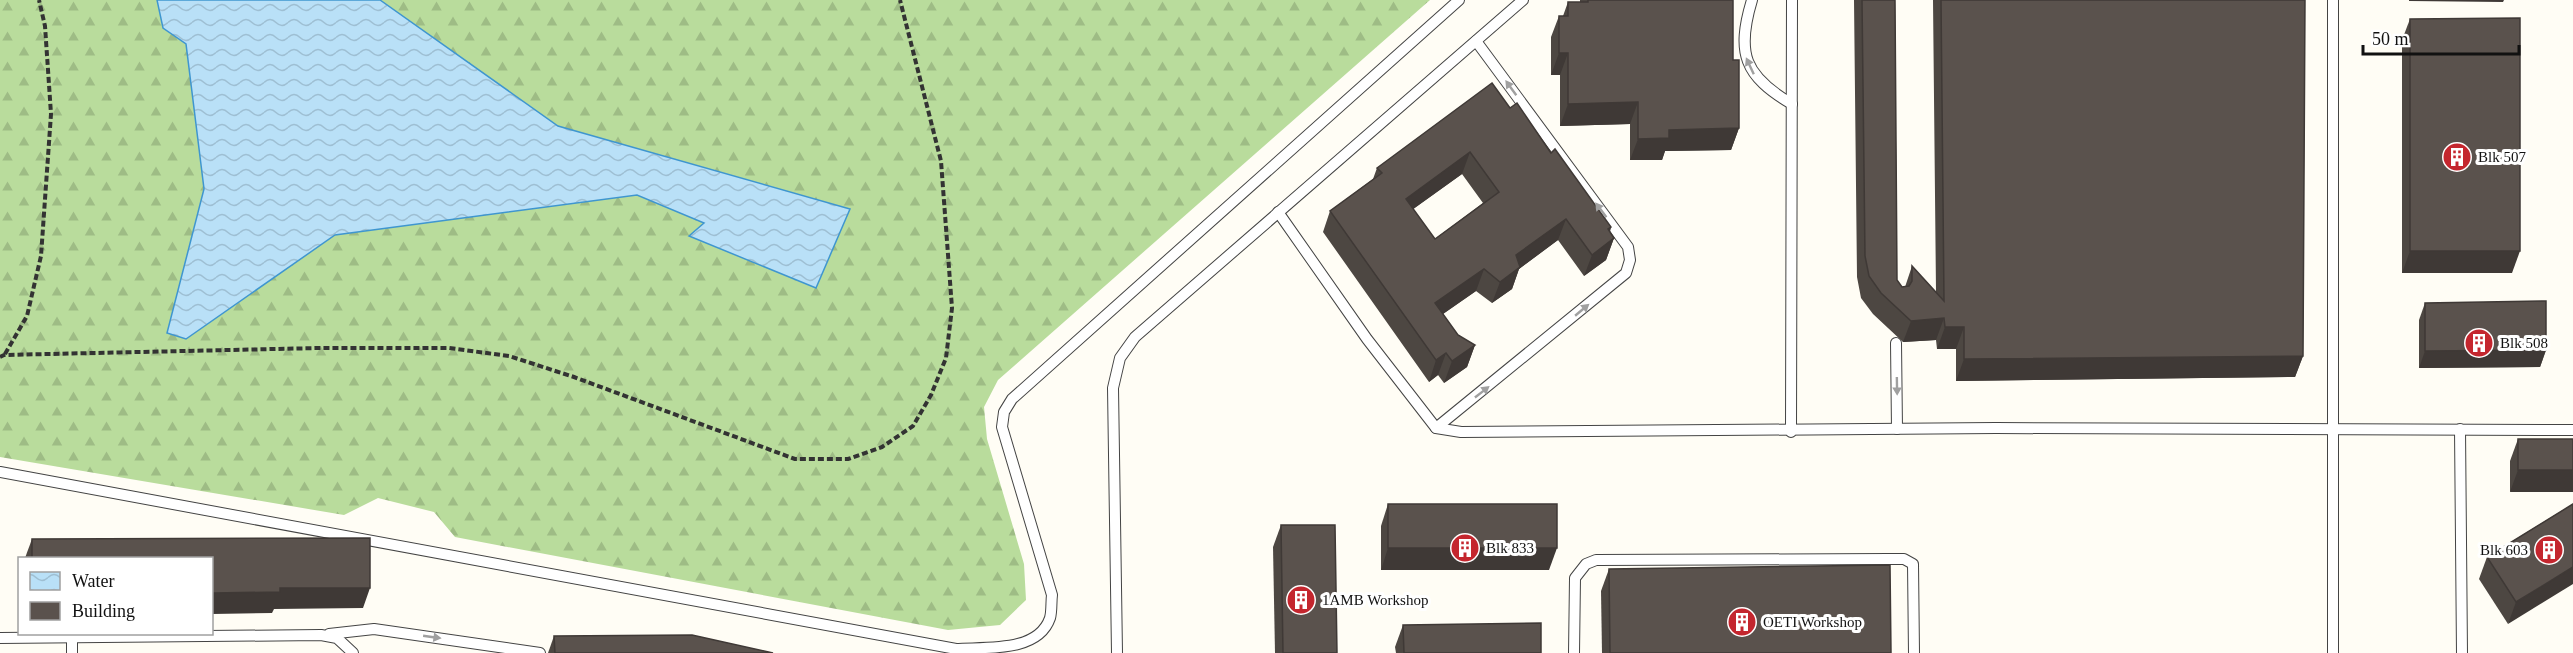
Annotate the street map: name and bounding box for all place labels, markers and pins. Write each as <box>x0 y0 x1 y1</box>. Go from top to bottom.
building icon: Blk 507 <box>2441 141 2473 173</box>
place label: Blk 507 <box>2478 149 2526 165</box>
building icon: Blk 508 <box>2463 327 2495 359</box>
place label: Blk 508 <box>2500 335 2548 351</box>
building icon: Blk 833 <box>1449 532 1481 564</box>
building icon: Blk 603 <box>2533 534 2565 566</box>
place label: Blk 833 <box>1486 540 1534 556</box>
place label: Blk 603 <box>2480 542 2528 558</box>
building icon: 1AMB Workshop <box>1285 584 1317 616</box>
place label: 1AMB Workshop <box>1322 592 1428 608</box>
building icon: OETI Workshop <box>1726 606 1758 638</box>
place label: OETI Workshop <box>1763 614 1862 630</box>

